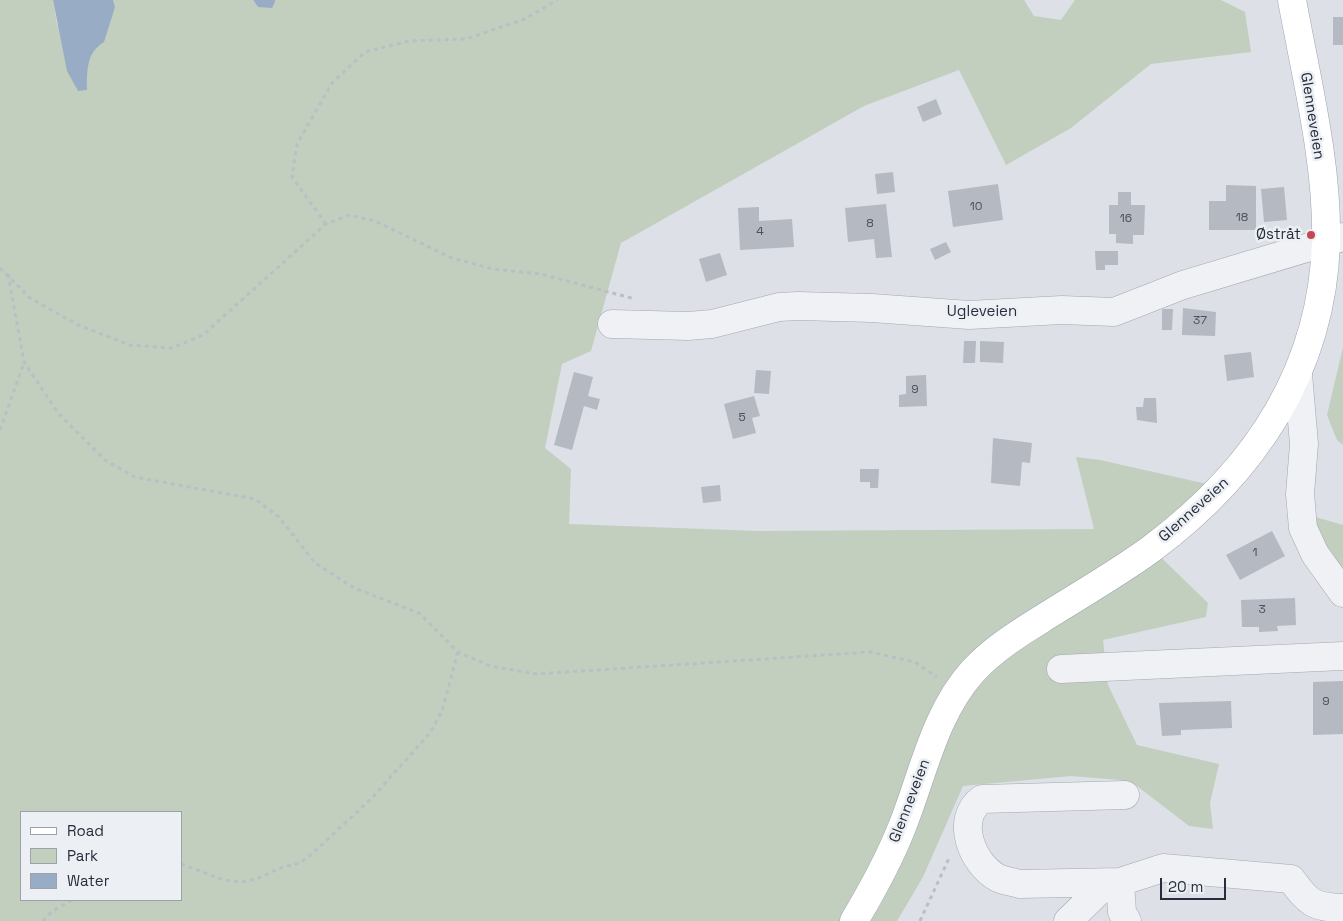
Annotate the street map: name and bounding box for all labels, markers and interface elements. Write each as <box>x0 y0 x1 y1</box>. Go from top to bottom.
street label: Glenneveien <box>1296 71 1328 161</box>
house number: 10 <box>970 200 982 214</box>
house number: 18 <box>1236 211 1248 225</box>
house number: 16 <box>1120 212 1132 226</box>
house number: 8 <box>866 217 874 231</box>
house number: 4 <box>756 225 764 239</box>
place label: Østråt <box>1256 226 1301 244</box>
marker: Østråt <box>1305 229 1317 241</box>
street label: Ugleveien <box>947 303 1017 321</box>
house number: 37 <box>1193 314 1207 328</box>
house number: 9 <box>911 383 919 397</box>
house number: 5 <box>738 411 746 425</box>
street label: Glenneveien <box>1155 474 1233 546</box>
house number: 1 <box>1252 546 1258 560</box>
house number: 3 <box>1258 603 1266 617</box>
house number: 9 <box>1322 695 1330 709</box>
street label: Glenneveien <box>886 757 934 845</box>
legend <box>20 811 182 901</box>
text: Road <box>67 821 104 840</box>
text: Park <box>67 846 98 865</box>
scale bar <box>1163 868 1229 900</box>
text: Water <box>67 871 109 890</box>
text: 20 m <box>1168 877 1203 896</box>

